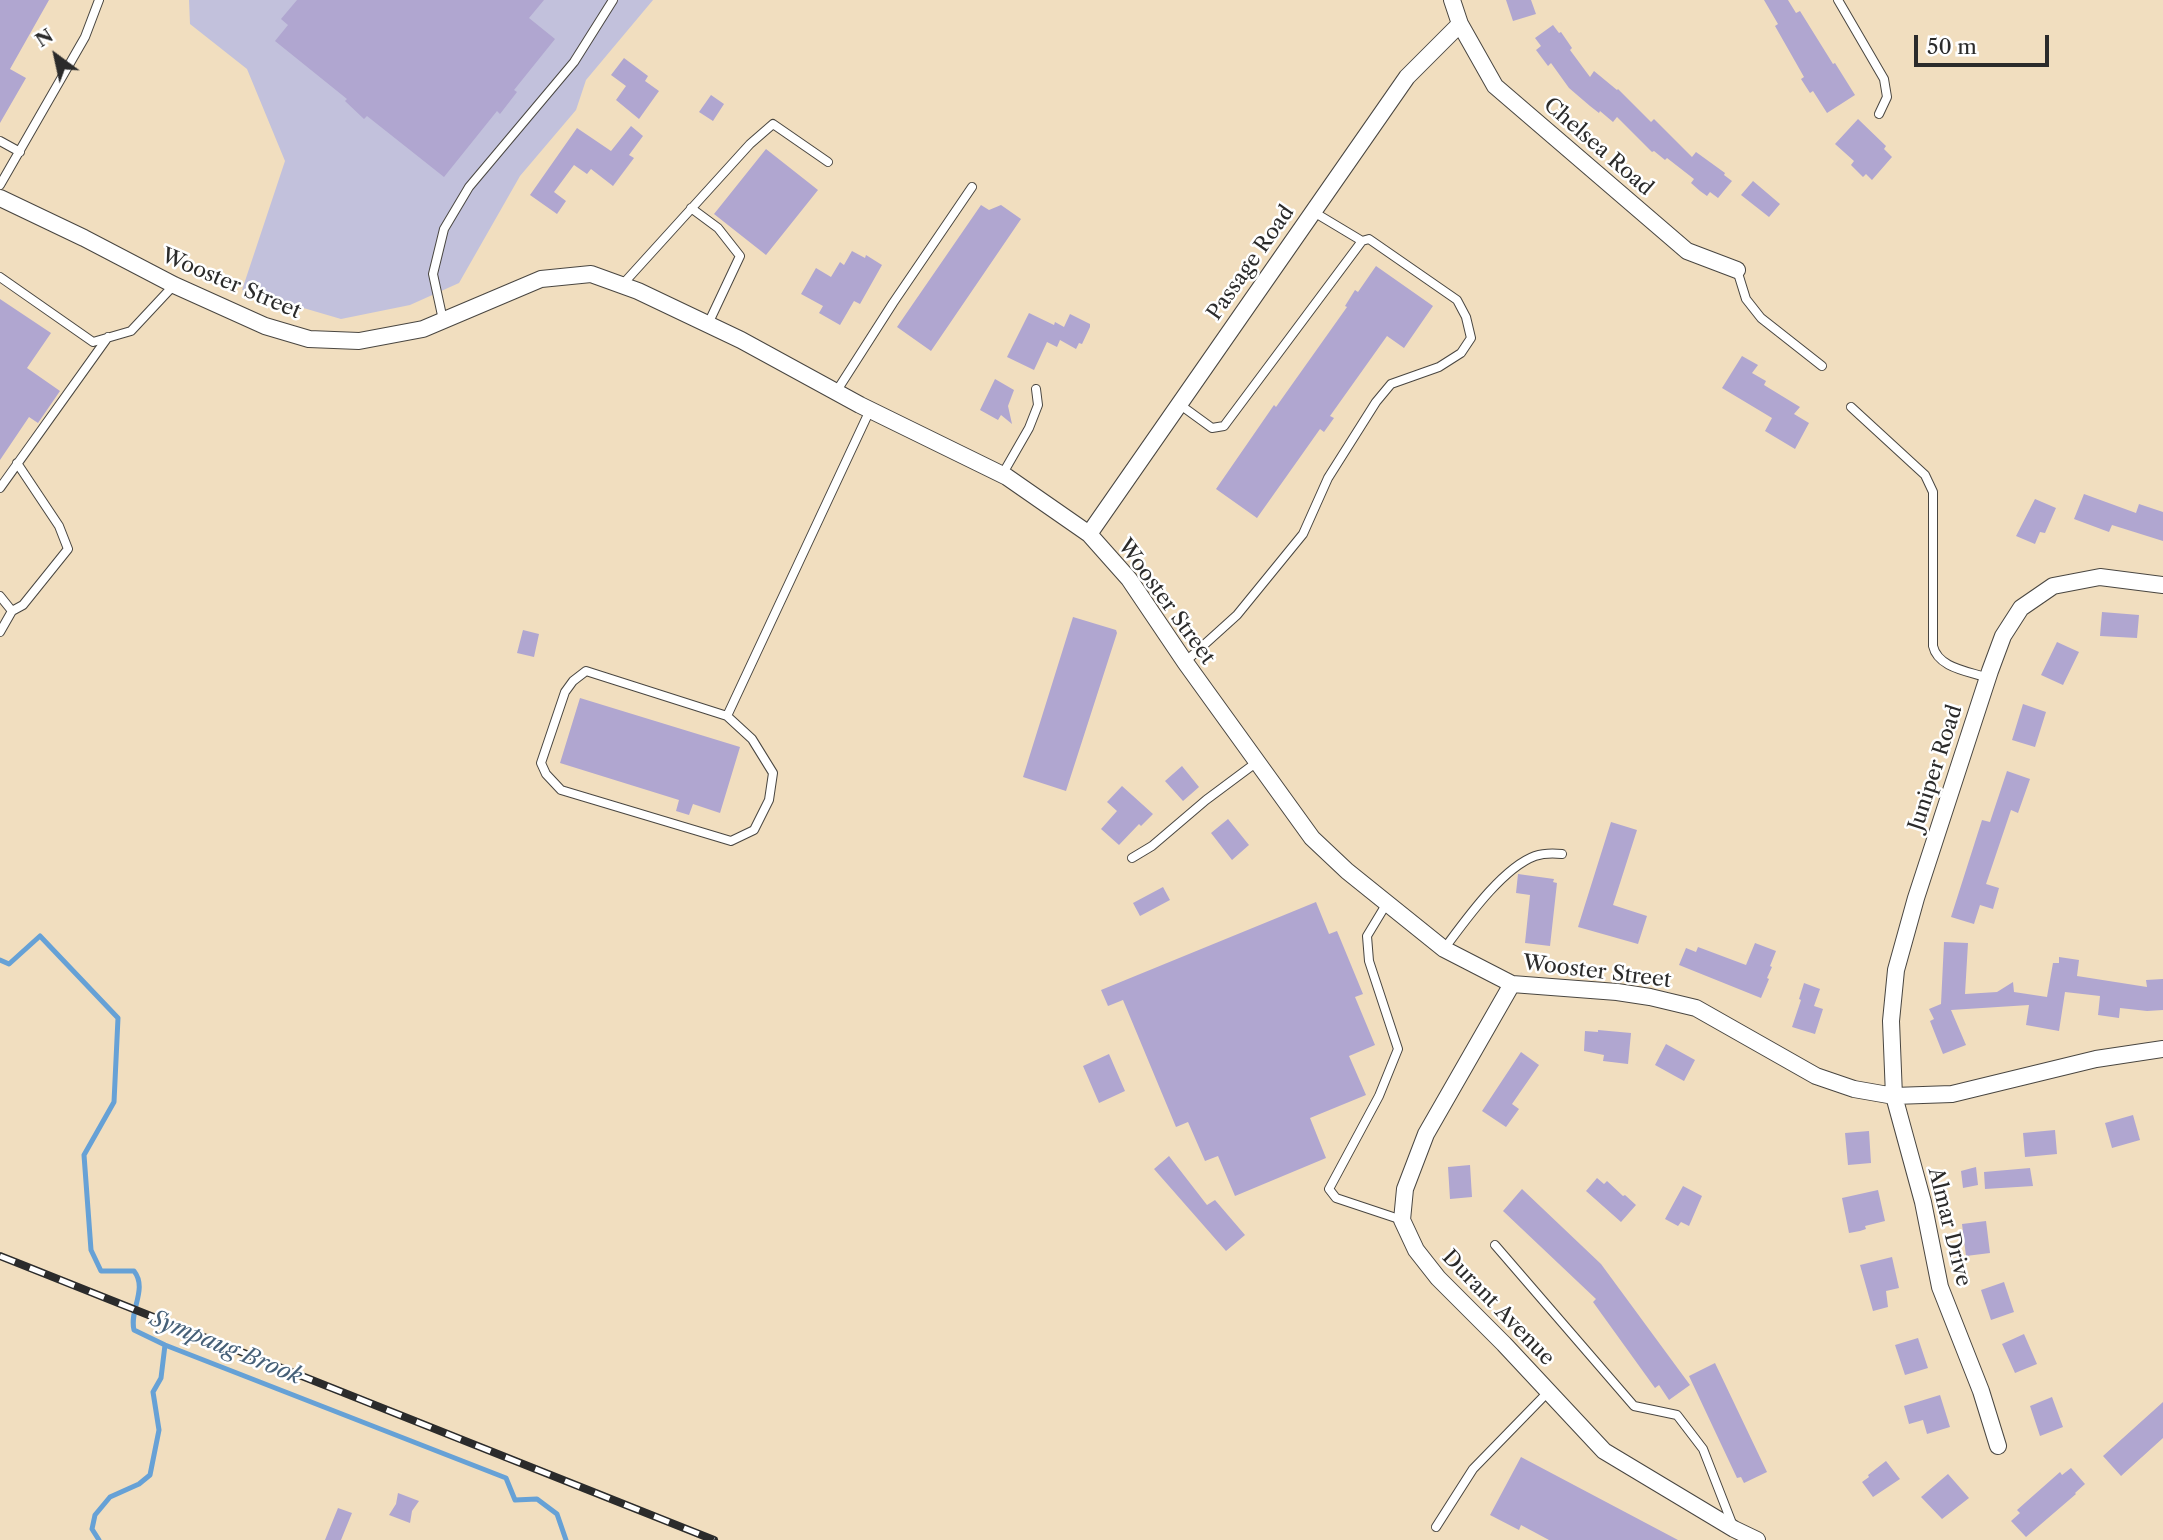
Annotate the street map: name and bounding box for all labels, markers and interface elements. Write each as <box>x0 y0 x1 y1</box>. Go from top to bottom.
north arrow <box>21 21 91 91</box>
scale bar <box>1918 21 2053 65</box>
text: N <box>31 24 57 52</box>
text: 50 m <box>1927 34 1977 59</box>
street label: Chelsea Road <box>1538 93 1658 201</box>
street label: Passage Road <box>1202 201 1300 325</box>
street label: Wooster Street <box>157 243 305 325</box>
street label: Wooster Street <box>1112 534 1220 670</box>
street label: Juniper Road <box>1904 702 1968 834</box>
street label: Wooster Street <box>1521 950 1673 994</box>
street label: Almar Drive <box>1922 1165 1976 1289</box>
street label: Durant Avenue <box>1437 1245 1559 1371</box>
water label: Sympaug Brook <box>146 1305 306 1391</box>

